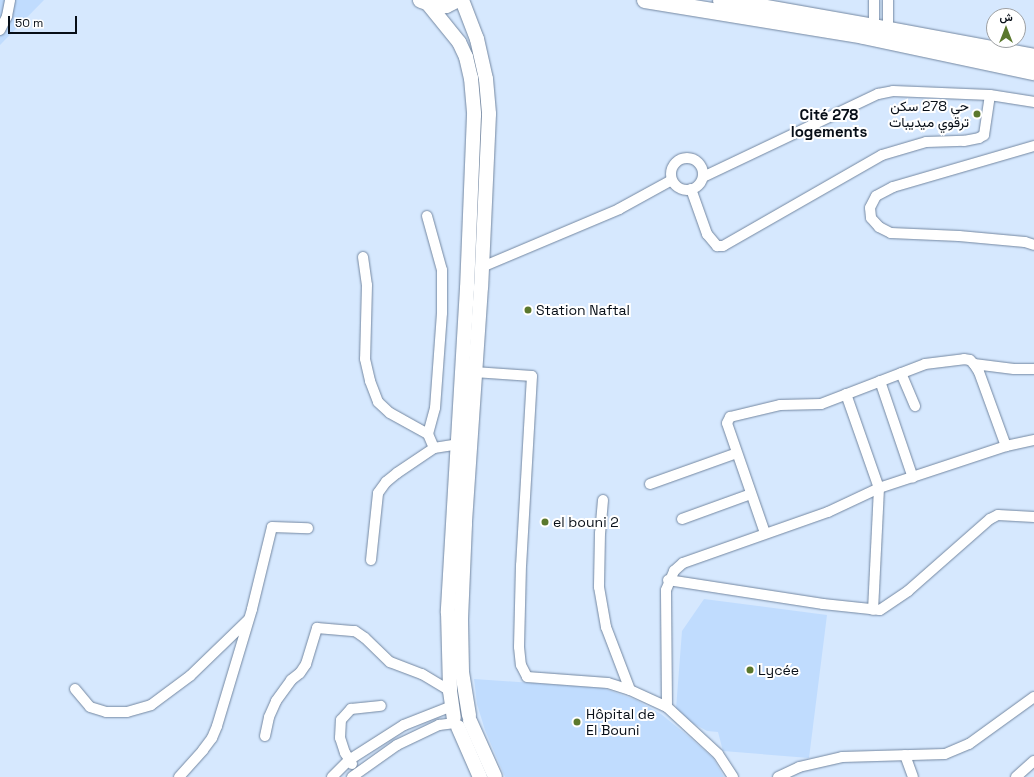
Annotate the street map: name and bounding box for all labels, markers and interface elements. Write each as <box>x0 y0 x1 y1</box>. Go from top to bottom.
scale bar <box>10 8 79 34</box>
north arrow <box>986 8 1026 48</box>
text: ش <box>999 10 1013 24</box>
text: 50 m <box>15 15 43 31</box>
place label: حي 278 سكن ترقوي ميديبات <box>889 98 969 130</box>
district label: Cité 278 logements <box>791 105 867 140</box>
marker: حي 278 سكن ترقوي ميديبات <box>972 109 982 119</box>
place label: Station Naftal <box>536 302 630 318</box>
marker: Station Naftal <box>523 305 533 315</box>
place label: el bouni 2 <box>553 514 619 530</box>
marker: el bouni 2 <box>540 517 550 527</box>
place label: Lycée <box>758 662 799 678</box>
marker: Lycée <box>745 665 755 675</box>
place label: Hôpital de El Bouni <box>586 706 655 738</box>
marker: Hôpital de El Bouni <box>571 716 583 728</box>

